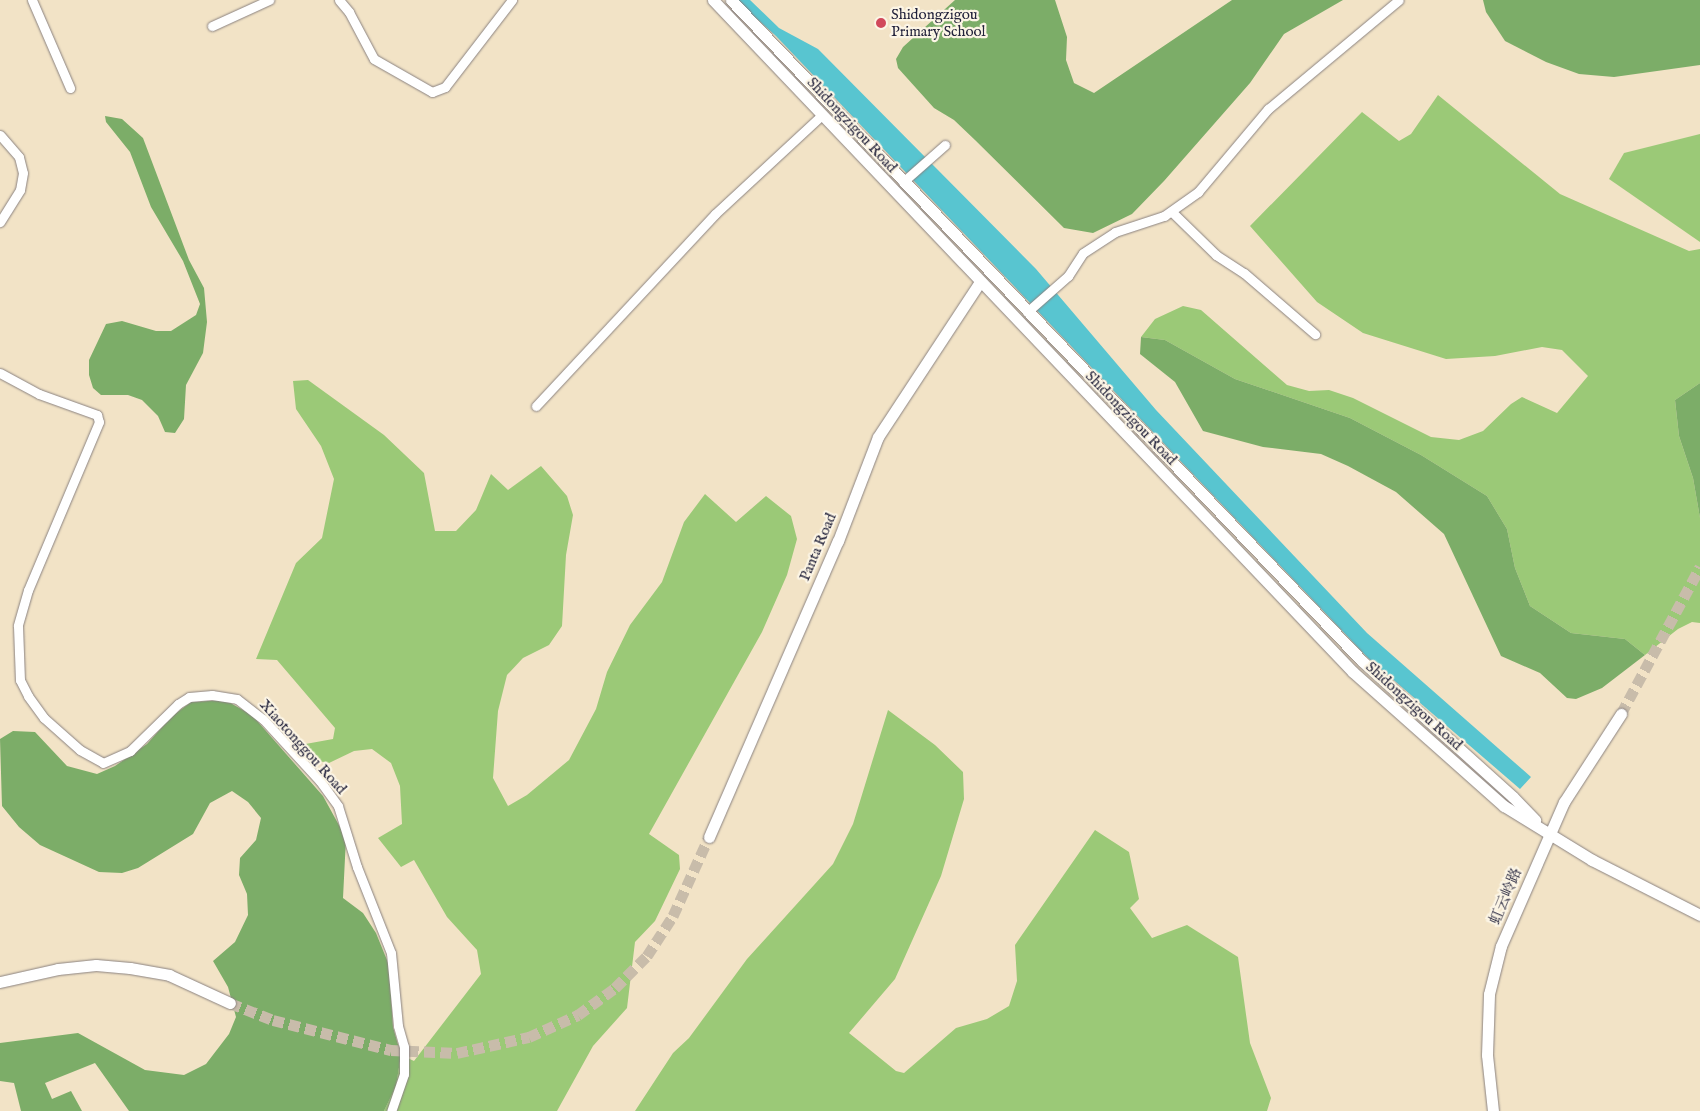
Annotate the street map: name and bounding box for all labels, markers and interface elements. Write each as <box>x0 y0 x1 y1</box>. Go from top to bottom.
place label: Shidongzigou Primary School <box>891 5 986 40</box>
marker: Shidongzigou Primary School <box>875 17 887 29</box>
street label: Shidongzigou Road <box>803 74 901 176</box>
street label: Shidongzigou Road <box>1082 367 1180 469</box>
street label: Panta Road <box>796 510 840 584</box>
street label: Shidongzigou Road <box>1362 658 1466 754</box>
street label: Xiaotonggou Road <box>256 696 350 798</box>
street label: 虹云岭路 <box>1486 865 1526 927</box>

